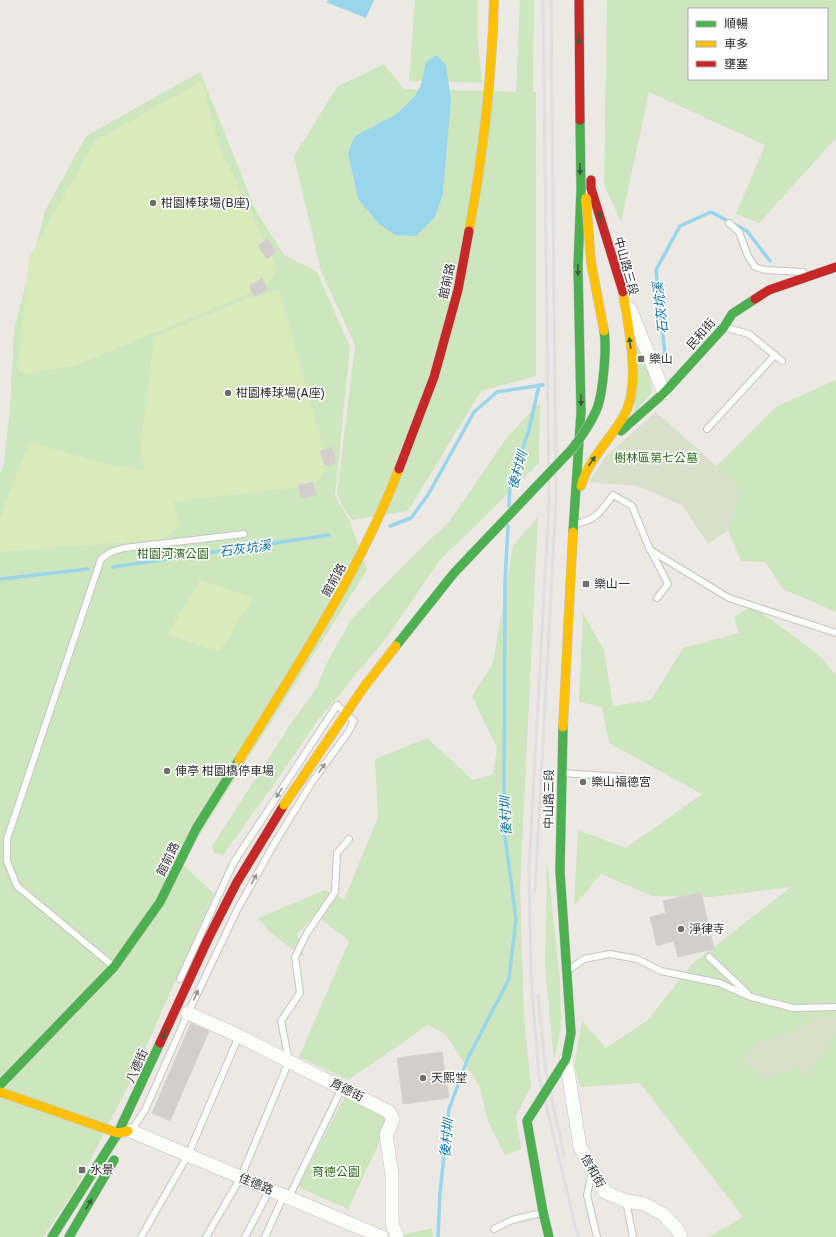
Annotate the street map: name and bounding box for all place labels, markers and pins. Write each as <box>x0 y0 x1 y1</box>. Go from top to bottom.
place label: 柑園棒球場(B座) <box>161 195 250 210</box>
marker: 柑園棒球場(B座) <box>148 198 158 208</box>
place label: 樂山 <box>649 351 673 366</box>
marker: 樂山 <box>636 354 646 364</box>
place label: 柑園棒球場(A座) <box>236 385 325 400</box>
marker: 柑園棒球場(A座) <box>223 388 233 398</box>
place label: 樂山一 <box>594 576 630 591</box>
marker: 樂山一 <box>581 579 591 589</box>
place label: 俥亭 柑園橋停車場 <box>175 763 274 778</box>
marker: 俥亭 柑園橋停車場 <box>162 766 172 776</box>
place label: 樂山福德宮 <box>591 774 651 789</box>
marker: 樂山福德宮 <box>578 777 588 787</box>
place label: 淨律寺 <box>689 921 725 936</box>
marker: 淨律寺 <box>676 924 686 934</box>
place label: 天熙堂 <box>431 1070 467 1085</box>
marker: 天熙堂 <box>418 1073 428 1083</box>
place label: 水景 <box>90 1162 114 1177</box>
marker: 水景 <box>77 1165 87 1175</box>

